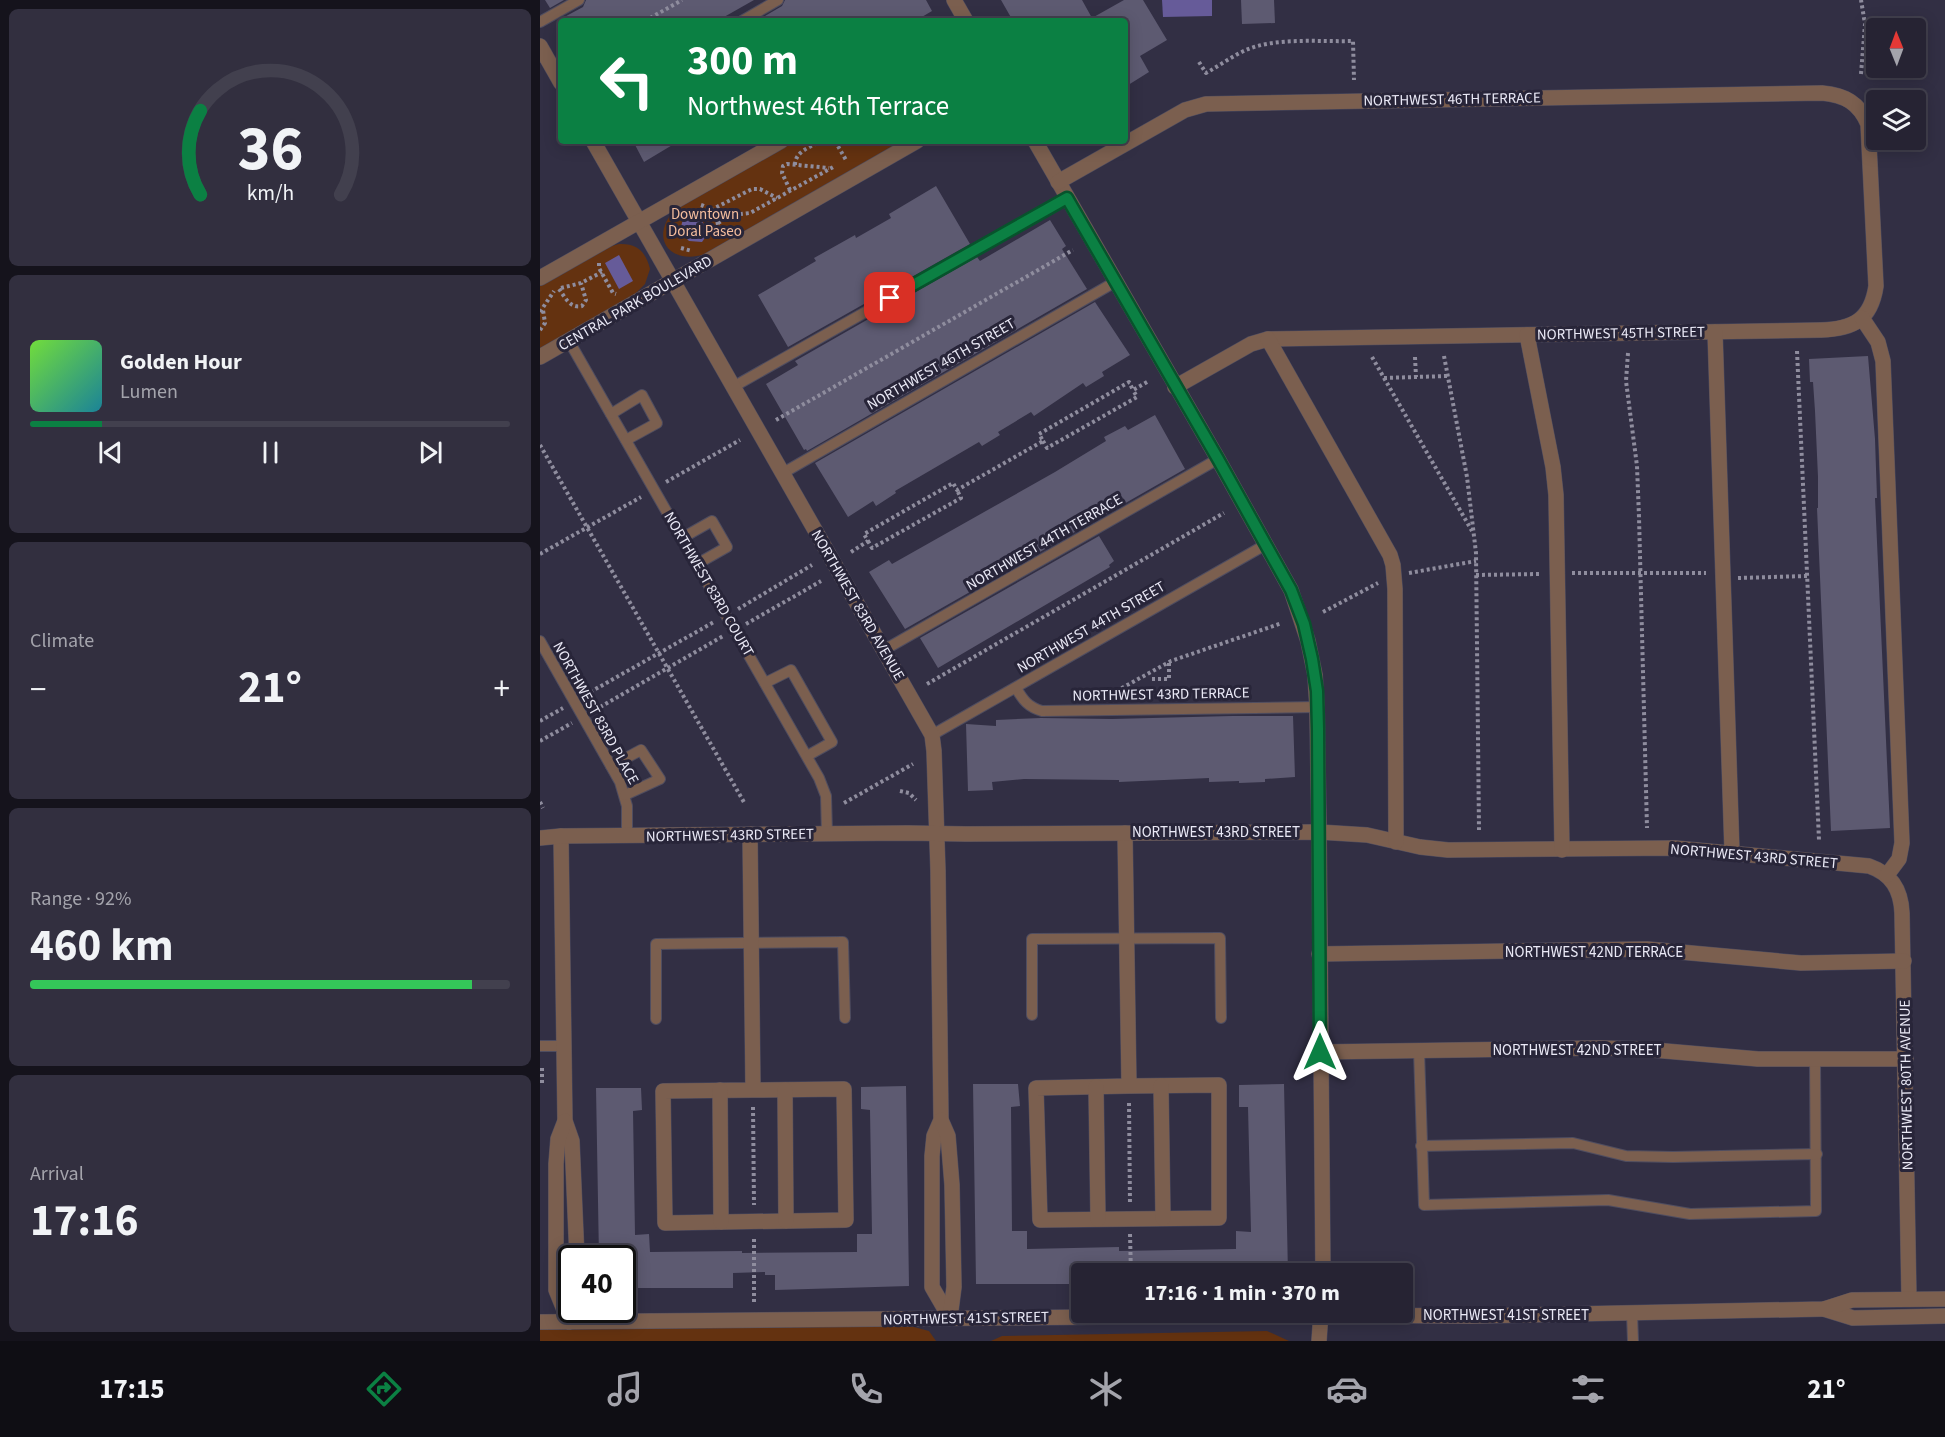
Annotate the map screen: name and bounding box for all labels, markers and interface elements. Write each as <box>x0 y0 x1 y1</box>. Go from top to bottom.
north arrow <box>1866 18 1926 78</box>
map controls <box>1866 18 1926 150</box>
text: 300 m <box>687 31 798 91</box>
icon: left <box>588 42 666 120</box>
text: Northwest 46th Terrace <box>687 87 949 126</box>
street label: NORTHWEST 46TH TERRACE <box>1363 87 1541 112</box>
button: layers <box>1866 90 1926 150</box>
text: 36 <box>237 105 303 194</box>
text: km/h <box>246 178 294 209</box>
park label: Downtown Doral Paseo <box>668 204 742 242</box>
street label: CENTRAL PARK BOULEVARD <box>554 251 716 356</box>
pin <box>864 272 915 323</box>
icon: arrive <box>873 281 906 314</box>
street label: NORTHWEST 46TH STREET <box>863 313 1019 416</box>
street label: NORTHWEST 45TH STREET <box>1537 322 1705 345</box>
text: Golden Hour <box>120 346 242 378</box>
text: Lumen <box>120 378 178 406</box>
icon: previous <box>94 436 127 469</box>
icon: pause <box>254 436 287 469</box>
icon: next <box>414 436 447 469</box>
street label: NORTHWEST 44TH TERRACE <box>962 489 1126 596</box>
street label: NORTHWEST 83RD COURT <box>658 508 759 661</box>
street label: NORTHWEST 83RD AVENUE <box>806 526 909 685</box>
street label: NORTHWEST 44TH STREET <box>1013 576 1169 679</box>
text: Climate <box>30 627 94 655</box>
street label: NORTHWEST 83RD PLACE <box>548 638 644 788</box>
text: 21° <box>238 656 302 720</box>
text: − <box>30 666 46 713</box>
text: + <box>494 666 510 713</box>
street label: NORTHWEST 43RD TERRACE <box>1072 682 1250 707</box>
street label: NORTHWEST 43RD STREET <box>1132 822 1300 843</box>
street label: NORTHWEST 43RD STREET <box>646 824 814 847</box>
street label: NORTHWEST 43RD STREET <box>1669 839 1839 874</box>
text: Range · 92% <box>30 885 131 913</box>
text: 460 km <box>30 914 174 978</box>
street label: NORTHWEST 42ND TERRACE <box>1505 942 1683 963</box>
street label: NORTHWEST 80TH AVENUE <box>1895 999 1918 1171</box>
position arrow <box>1288 1020 1352 1084</box>
street label: NORTHWEST 42ND STREET <box>1492 1040 1662 1061</box>
text: Arrival <box>30 1160 84 1188</box>
text: 17:16 <box>30 1189 139 1253</box>
speed limit sign: 40 <box>558 1245 636 1323</box>
text: 17:16 · 1 min · 370 m <box>1144 1277 1340 1309</box>
street label: NORTHWEST 41ST STREET <box>1423 1305 1589 1326</box>
street label: NORTHWEST 41ST STREET <box>883 1307 1049 1330</box>
icon: directions <box>363 1368 405 1410</box>
icon: music <box>604 1368 646 1410</box>
icon: phone <box>845 1368 887 1410</box>
icon: climate <box>1085 1368 1127 1410</box>
icon: car <box>1326 1368 1368 1410</box>
icon: filters <box>1567 1368 1609 1410</box>
text: 17:15 <box>99 1370 164 1409</box>
text: 21° <box>1807 1370 1846 1409</box>

